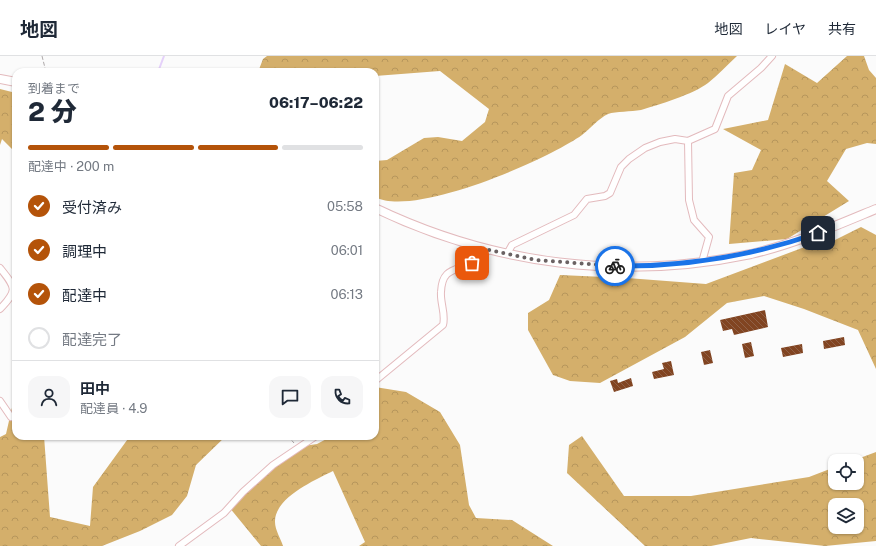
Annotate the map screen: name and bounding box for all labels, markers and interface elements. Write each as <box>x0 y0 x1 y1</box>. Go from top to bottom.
text: 地図 <box>20 18 58 40</box>
text: 地図 <box>714 21 742 37</box>
text: レイヤ <box>764 21 806 37</box>
text: 共有 <box>828 21 856 37</box>
text: 到着まで <box>28 81 80 96</box>
text: 06:17–06:22 <box>269 94 363 111</box>
text: 2 分 <box>28 96 77 127</box>
text: 配達中 · 200 m <box>28 159 114 174</box>
icon: check <box>28 195 50 217</box>
text: 受付済み <box>62 199 122 216</box>
text: 05:58 <box>327 199 363 214</box>
pin <box>801 216 835 250</box>
icon: home <box>807 222 829 244</box>
icon: check <box>28 239 50 261</box>
text: 調理中 <box>62 243 107 260</box>
text: 06:01 <box>331 243 363 258</box>
pin <box>455 246 489 280</box>
courier <box>595 246 635 286</box>
icon: bag <box>461 252 483 274</box>
icon: bike <box>604 255 626 277</box>
icon: check <box>28 283 50 305</box>
text: 配達中 <box>62 287 107 304</box>
text: 06:13 <box>331 287 363 302</box>
text: 配達完了 <box>62 331 122 348</box>
button: person <box>28 376 70 418</box>
button: chat <box>269 376 311 418</box>
button: phone <box>321 376 363 418</box>
text: 田中 <box>80 380 110 397</box>
text: 配達員 · 4.9 <box>80 401 147 416</box>
map controls <box>828 454 864 534</box>
button: locate <box>828 454 864 490</box>
button: layers <box>828 498 864 534</box>

